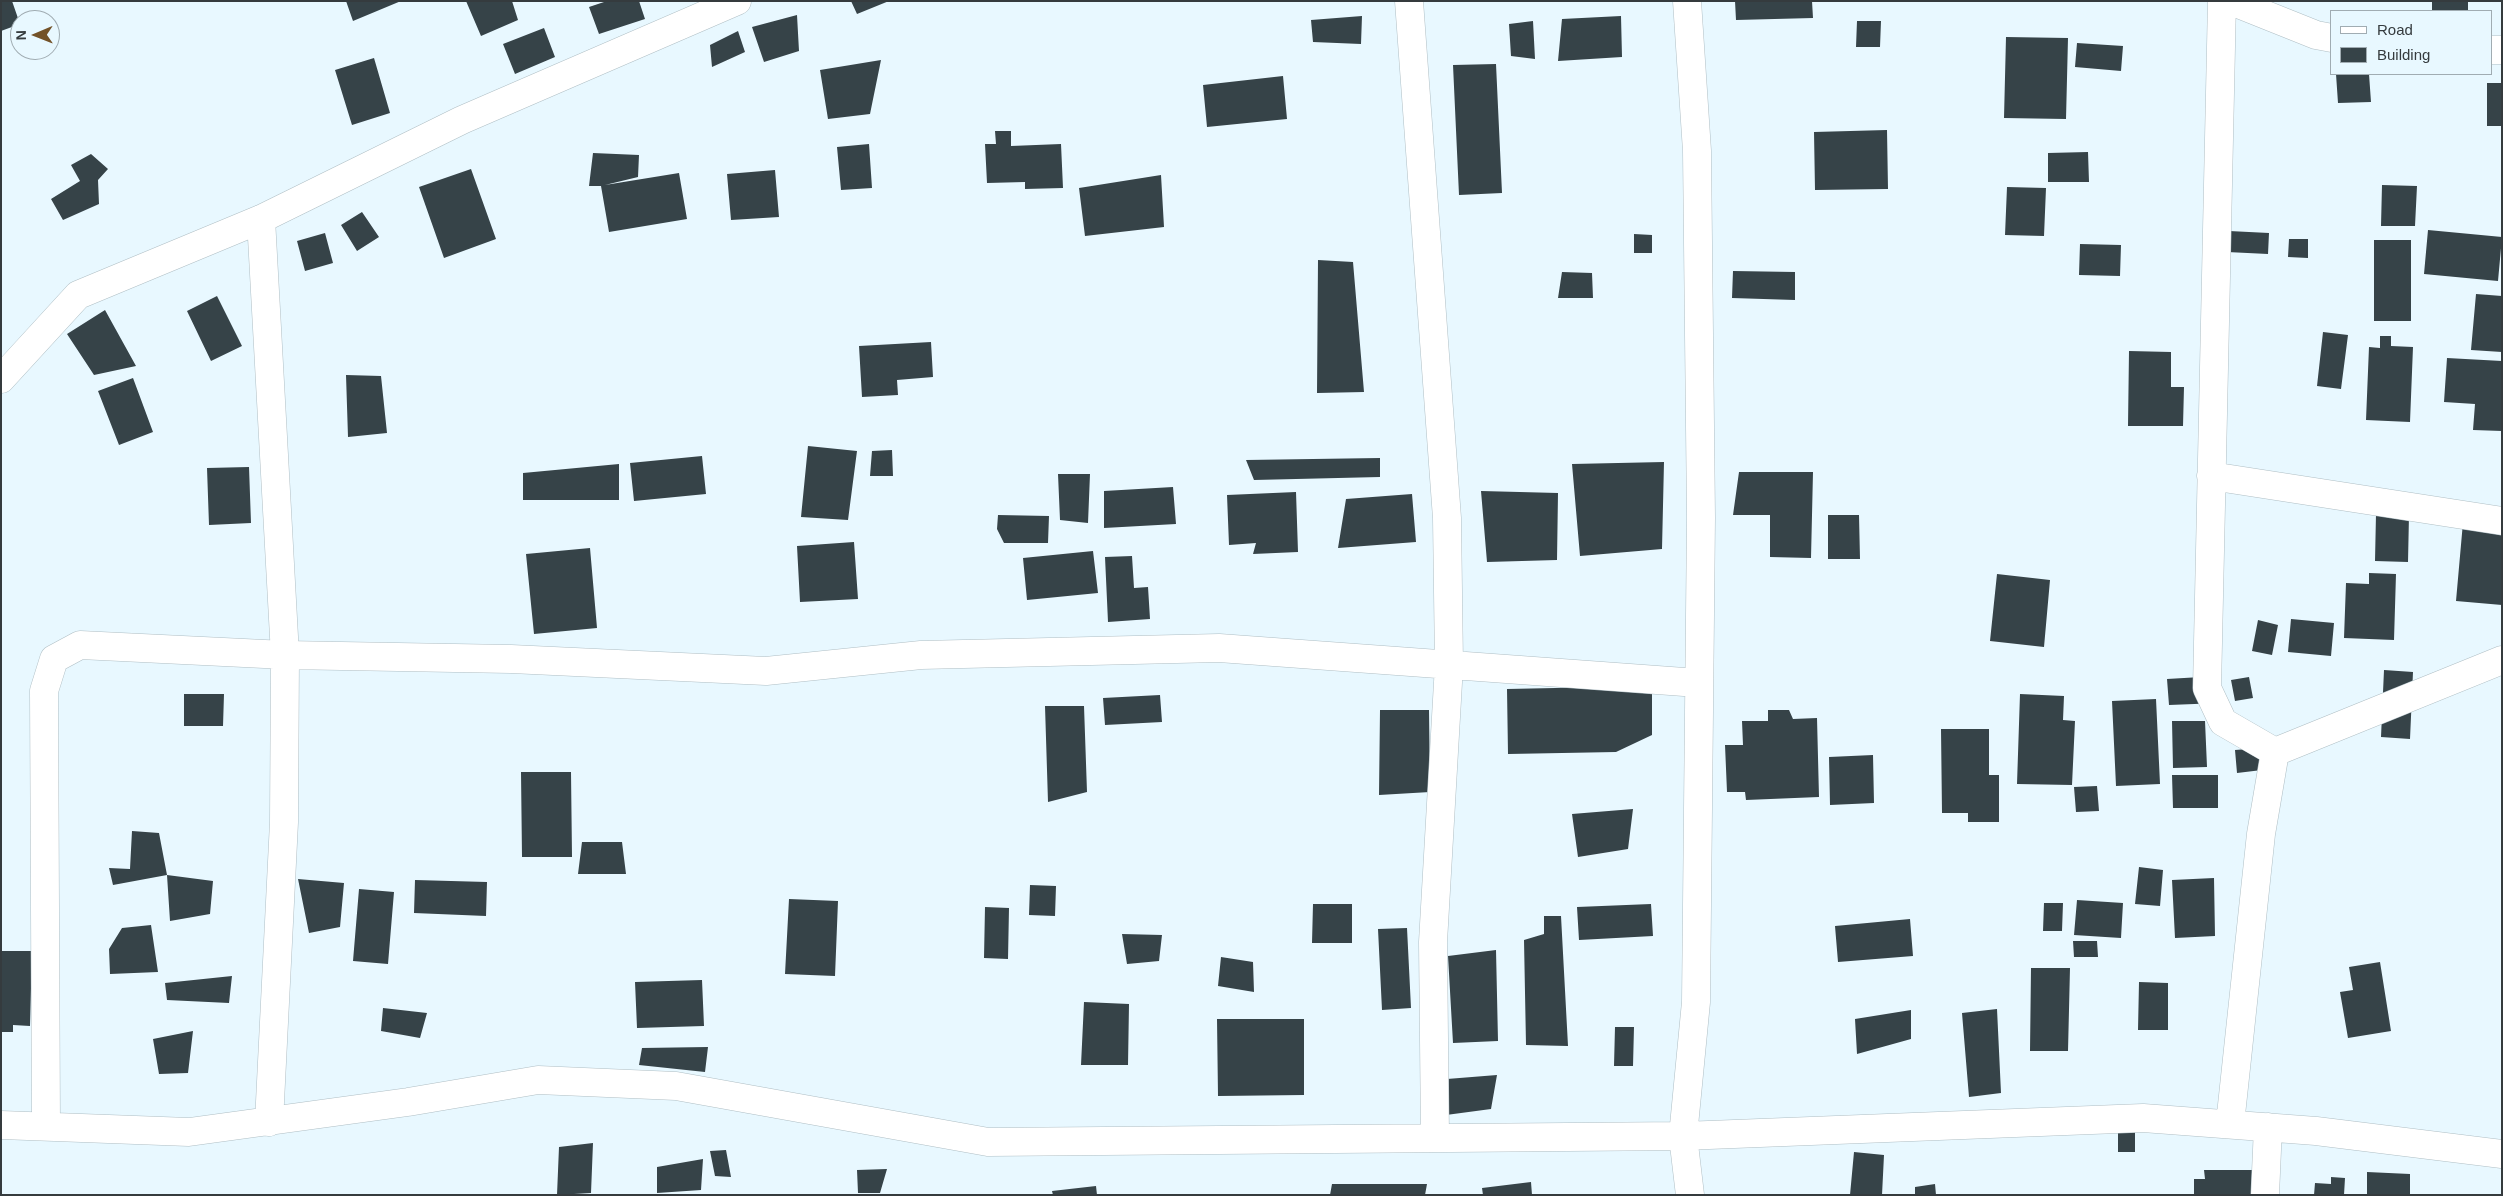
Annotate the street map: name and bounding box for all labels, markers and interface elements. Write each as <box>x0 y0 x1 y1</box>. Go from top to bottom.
north arrow <box>10 10 60 60</box>
legend <box>2330 10 2493 75</box>
text: Road <box>2377 21 2413 38</box>
text: N <box>13 30 29 40</box>
text: Building <box>2377 46 2430 63</box>

